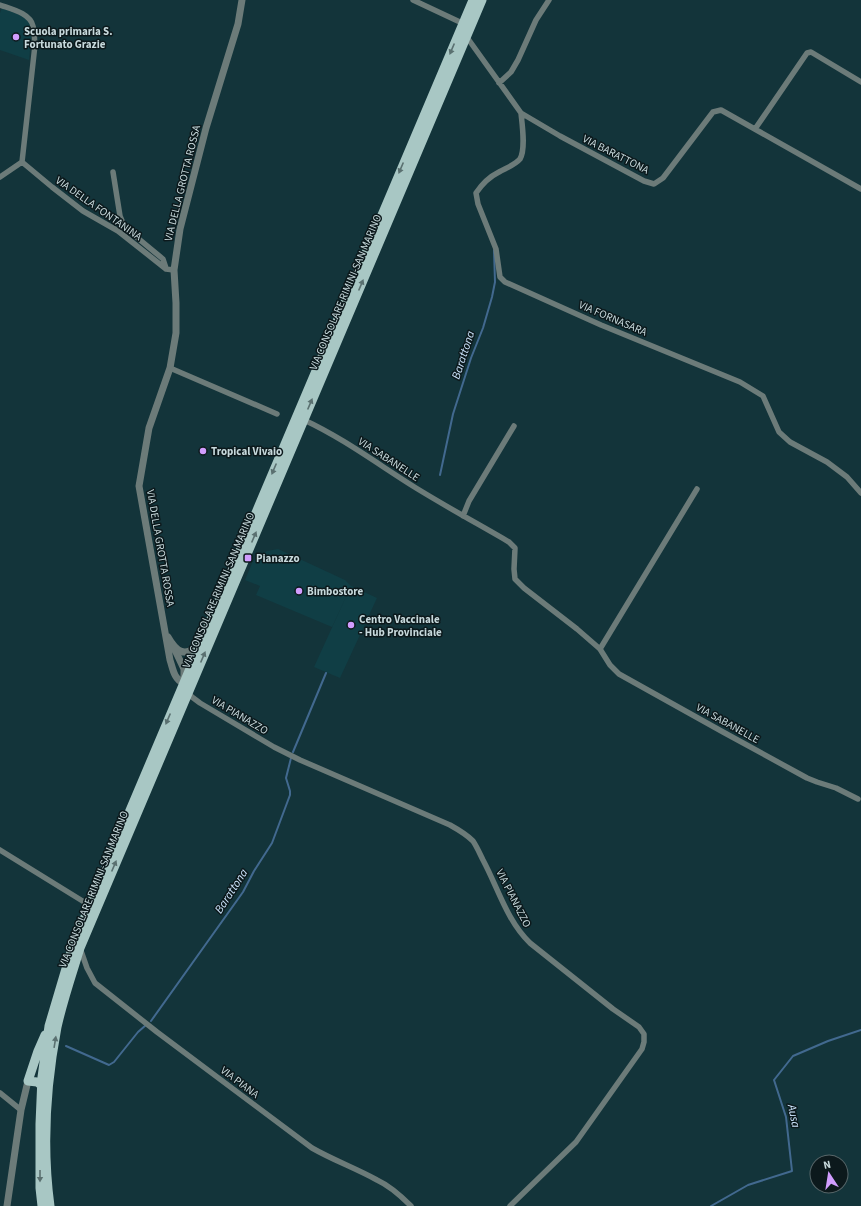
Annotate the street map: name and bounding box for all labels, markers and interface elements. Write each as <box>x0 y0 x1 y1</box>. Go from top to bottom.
place label: Scuola primaria S. Fortunato Grazie <box>24 24 113 52</box>
marker: Scuola primaria S. Fortunato Grazie <box>11 32 21 42</box>
one-way arrow <box>448 43 454 55</box>
street label: VIA DELLA GROTTA ROSSA <box>161 124 204 243</box>
street label: VIA BARATTONA <box>580 131 652 178</box>
one-way arrow <box>398 163 404 174</box>
street label: VIA DELLA FONTANINA <box>52 173 145 244</box>
street label: VIA CONSOLARE RIMINI-SAN MARINO <box>306 212 385 372</box>
one-way arrow <box>358 279 364 290</box>
street label: VIA FORNASARA <box>576 297 649 340</box>
water label: Barattona <box>448 328 479 382</box>
one-way arrow <box>307 399 313 410</box>
street label: VIA SABANELLE <box>355 434 423 485</box>
place label: Tropical Vivaio <box>211 444 282 459</box>
marker: Tropical Vivaio <box>198 446 208 456</box>
one-way arrow <box>271 463 277 474</box>
street label: VIA DELLA GROTTA ROSSA <box>143 488 178 608</box>
street label: VIA CONSOLARE RIMINI-SAN MARINO <box>179 510 258 670</box>
one-way arrow <box>251 531 257 543</box>
place label: Pianazzo <box>256 551 300 566</box>
marker: Pianazzo <box>243 553 253 563</box>
place label: Bimbostore <box>307 584 364 599</box>
marker: Bimbostore <box>294 586 304 596</box>
place label: Centro Vaccinale - Hub Provinciale <box>359 612 442 640</box>
marker: Centro Vaccinale - Hub Provinciale <box>346 620 356 630</box>
one-way arrow <box>200 651 206 662</box>
street label: VIA PIANAZZO <box>209 693 271 738</box>
street label: VIA SABANELLE <box>693 700 762 747</box>
one-way arrow <box>165 714 171 725</box>
street label: VIA CONSOLARE RIMINI-SAN MARINO <box>55 809 132 970</box>
one-way arrow <box>112 860 118 872</box>
water label: Barattona <box>211 865 253 917</box>
street label: VIA PIANAZZO <box>492 866 535 930</box>
one-way arrow <box>52 1036 58 1048</box>
street label: VIA PIANA <box>217 1063 262 1102</box>
water label: Ausa <box>783 1102 804 1130</box>
north arrow <box>809 1154 849 1194</box>
text: N <box>822 1157 832 1173</box>
one-way arrow <box>37 1170 43 1183</box>

